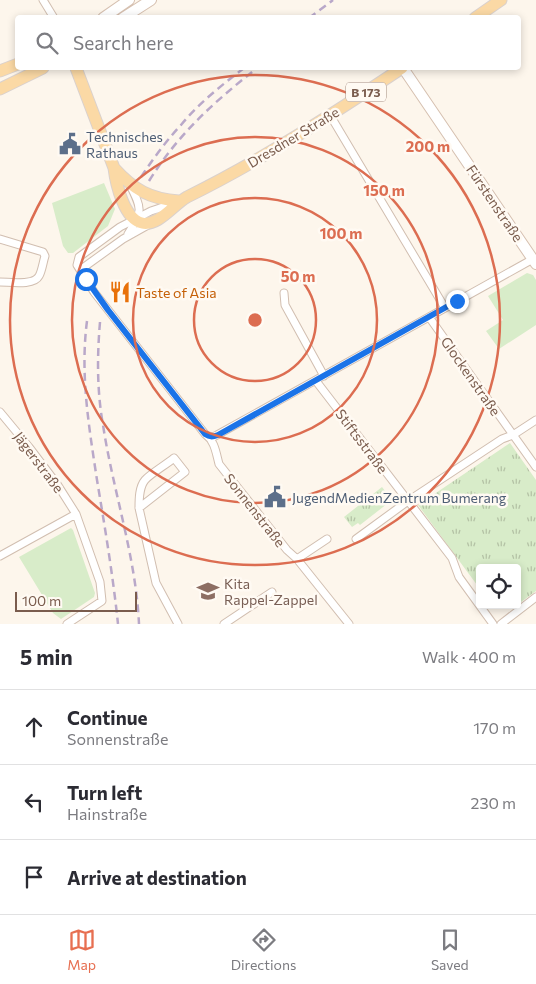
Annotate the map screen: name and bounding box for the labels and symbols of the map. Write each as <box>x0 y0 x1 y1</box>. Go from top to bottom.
road number: B 173 <box>346 82 386 101</box>
street label: Dresdner Straße <box>244 103 342 171</box>
place label: Technisches Rathaus <box>86 128 163 161</box>
public building icon: Technisches Rathaus <box>57 131 83 157</box>
text: 200 m <box>406 137 450 155</box>
street label: Fürstenstraße <box>463 161 527 245</box>
text: 150 m <box>363 181 405 199</box>
text: 100 m <box>320 224 362 242</box>
text: 50 m <box>281 267 315 285</box>
route start <box>75 268 98 291</box>
restaurant icon: Taste of Asia <box>107 279 133 305</box>
place label: Taste of Asia <box>136 284 217 301</box>
route end <box>446 290 469 313</box>
centre of rings <box>246 311 264 329</box>
street label: Glockenstraße <box>438 333 504 419</box>
street label: Stiftsstraße <box>332 406 392 476</box>
street label: Jägerstraße <box>10 428 68 496</box>
street label: Sonnenstraße <box>221 470 289 550</box>
public building icon: JugendMedienZentrum Bumerang <box>262 484 288 510</box>
place label: JugendMedienZentrum Bumerang <box>292 489 507 506</box>
place label: Kita Rappel-Zappel <box>224 575 318 608</box>
school or university icon: Kita Rappel-Zappel <box>195 578 221 604</box>
scale bar <box>15 589 138 612</box>

